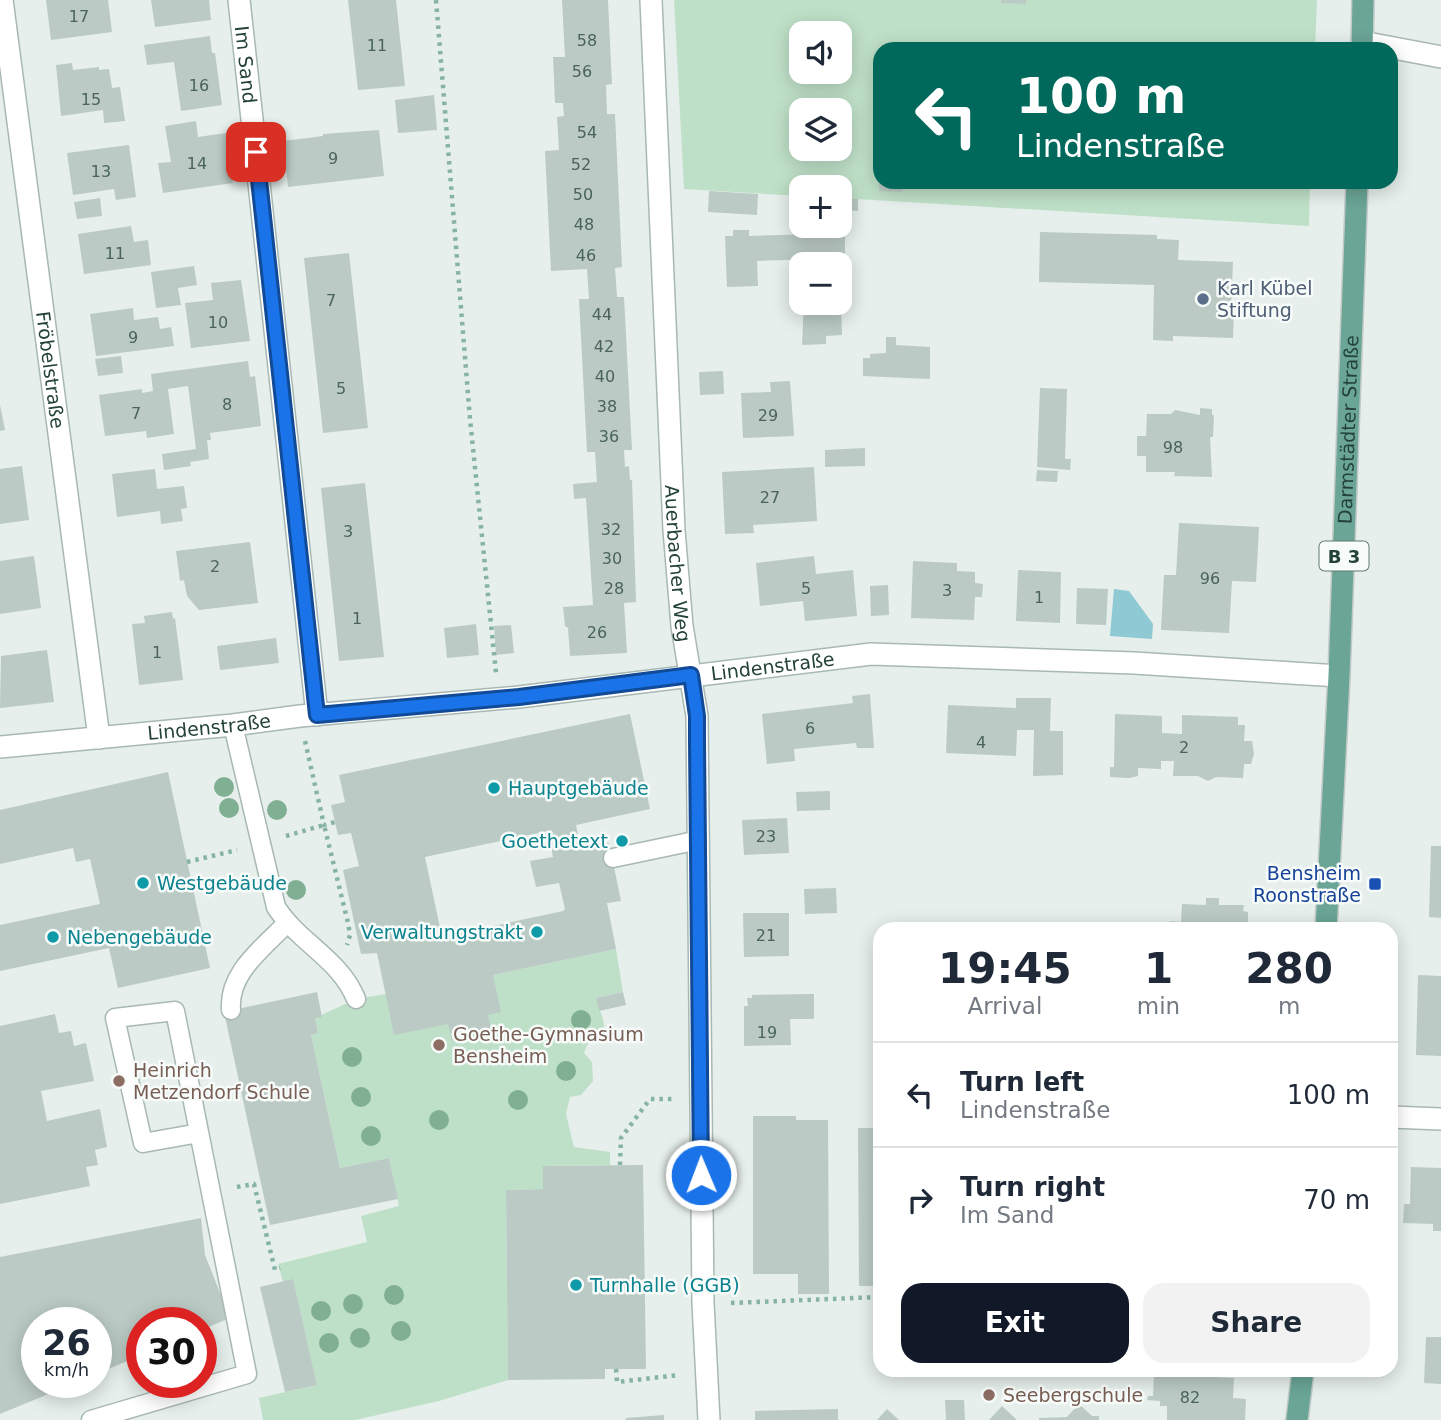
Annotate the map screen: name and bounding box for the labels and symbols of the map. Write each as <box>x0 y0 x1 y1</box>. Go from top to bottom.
house number: 17 <box>69 7 89 26</box>
street label: Im Sand <box>231 25 261 105</box>
house number: 58 <box>577 31 597 50</box>
house number: 11 <box>367 36 387 55</box>
house number: 56 <box>572 62 592 81</box>
house number: 16 <box>189 76 209 95</box>
house number: 15 <box>81 90 101 109</box>
pin <box>226 122 286 182</box>
house number: 54 <box>577 123 597 142</box>
house number: 9 <box>328 149 338 168</box>
house number: 14 <box>187 154 207 173</box>
house number: 52 <box>571 155 591 174</box>
house number: 13 <box>91 162 111 181</box>
house number: 50 <box>573 185 593 204</box>
house number: 48 <box>574 215 594 234</box>
house number: 11 <box>105 244 125 263</box>
house number: 46 <box>576 246 596 265</box>
place label: Karl Kübel Stiftung <box>1217 277 1312 321</box>
house number: 7 <box>326 291 336 310</box>
marker: Karl Kübel Stiftung <box>1195 291 1211 307</box>
house number: 44 <box>592 305 612 324</box>
street label: Fröbelstraße <box>32 310 69 430</box>
house number: 10 <box>208 313 228 332</box>
house number: 9 <box>128 328 138 347</box>
street label: Darmstädter Straße <box>1334 335 1362 524</box>
house number: 42 <box>594 337 614 356</box>
house number: 40 <box>595 367 615 386</box>
house number: 5 <box>336 379 346 398</box>
house number: 8 <box>222 395 232 414</box>
house number: 38 <box>597 397 617 416</box>
house number: 7 <box>131 404 141 423</box>
house number: 29 <box>758 406 778 425</box>
house number: 36 <box>599 427 619 446</box>
house number: 98 <box>1163 438 1183 457</box>
street label: Auerbacher Weg <box>661 484 695 644</box>
house number: 27 <box>760 488 780 507</box>
house number: 32 <box>601 520 621 539</box>
house number: 3 <box>343 522 353 541</box>
road number: B 3 <box>1320 542 1368 570</box>
house number: 30 <box>602 549 622 568</box>
house number: 2 <box>210 557 220 576</box>
house number: 96 <box>1200 569 1220 588</box>
house number: 28 <box>604 579 624 598</box>
house number: 5 <box>801 579 811 598</box>
house number: 3 <box>942 581 952 600</box>
house number: 1 <box>1034 588 1044 607</box>
house number: 1 <box>352 609 362 628</box>
house number: 26 <box>587 623 607 642</box>
house number: 1 <box>152 643 162 662</box>
street label: Lindenstraße <box>710 648 836 684</box>
street label: Lindenstraße <box>146 709 272 744</box>
house number: 6 <box>805 719 815 738</box>
house number: 4 <box>976 733 986 752</box>
house number: 2 <box>1179 738 1189 757</box>
place label: Hauptgebäude <box>508 777 649 799</box>
marker: Hauptgebäude <box>486 780 502 796</box>
house number: 23 <box>756 827 776 846</box>
place label: Goethetext <box>501 830 608 852</box>
marker: Goethetext <box>614 833 630 849</box>
place label: Bensheim Roonstraße <box>1253 862 1361 906</box>
place label: Westgebäude <box>157 872 287 894</box>
marker: Westgebäude <box>135 875 151 891</box>
marker: Bensheim Roonstraße <box>1367 876 1383 892</box>
place label: Verwaltungstrakt <box>361 921 523 943</box>
marker: Verwaltungstrakt <box>529 924 545 940</box>
place label: Nebengebäude <box>67 926 212 948</box>
house number: 21 <box>756 926 776 945</box>
marker: Nebengebäude <box>45 929 61 945</box>
place label: Goethe-Gymnasium Bensheim <box>453 1023 644 1067</box>
house number: 19 <box>757 1023 777 1042</box>
marker: Goethe-Gymnasium Bensheim <box>431 1037 447 1053</box>
place label: Heinrich Metzendorf Schule <box>133 1059 310 1103</box>
marker: Heinrich Metzendorf Schule <box>111 1073 127 1089</box>
position arrow <box>664 1138 738 1212</box>
place label: Turnhalle (GGB) <box>589 1274 740 1296</box>
marker: Turnhalle (GGB) <box>568 1277 584 1293</box>
speed limit sign: 30 <box>126 1307 217 1398</box>
place label: Seebergschule <box>1003 1384 1143 1406</box>
marker: Seebergschule <box>981 1387 997 1403</box>
house number: 82 <box>1180 1388 1200 1407</box>

